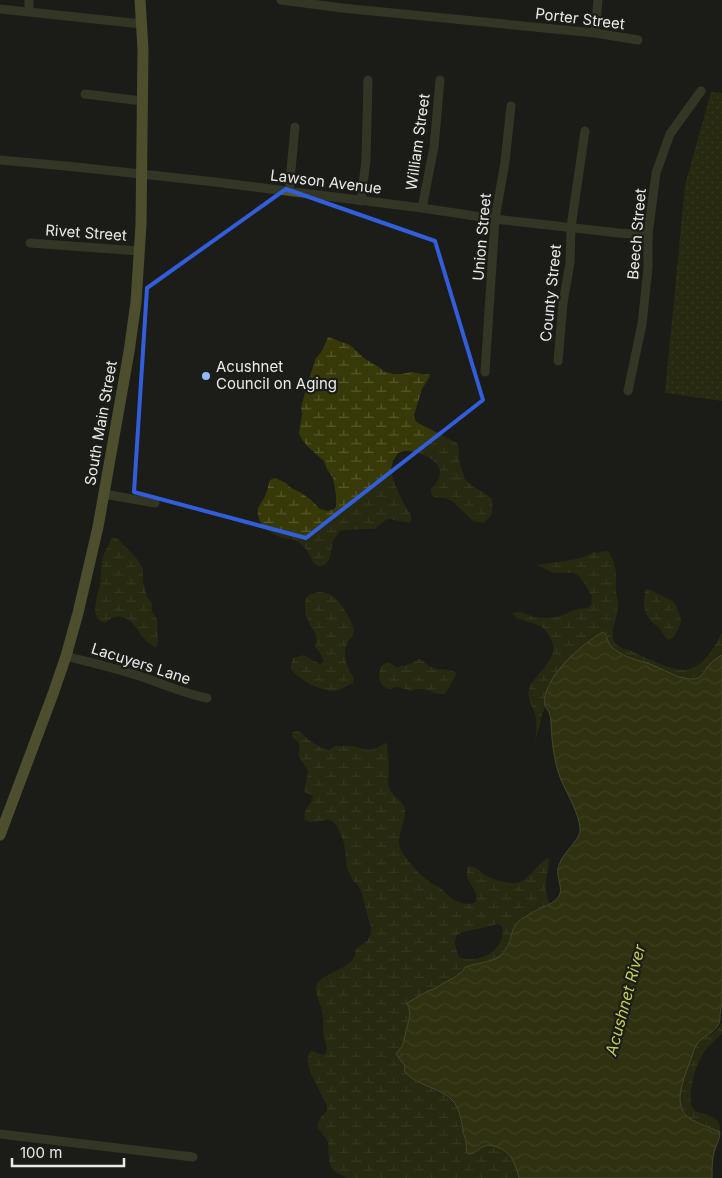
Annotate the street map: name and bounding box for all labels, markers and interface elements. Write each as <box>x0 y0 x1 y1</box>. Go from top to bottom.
street label: Porter Street <box>534 4 626 33</box>
street label: William Street <box>401 92 434 191</box>
street label: Lawson Avenue <box>269 165 383 198</box>
street label: Beech Street <box>623 188 650 280</box>
street label: Union Street <box>468 192 495 282</box>
street label: Rivet Street <box>45 220 127 245</box>
street label: County Street <box>536 243 565 343</box>
place label: Acushnet Council on Aging <box>216 357 337 393</box>
street label: South Main Street <box>80 359 121 487</box>
marker: Acushnet Council on Aging <box>200 370 212 382</box>
street label: Lacuyers Lane <box>89 638 193 689</box>
water label: Acushnet River <box>600 941 650 1059</box>
scale bar <box>12 1136 125 1168</box>
text: 100 m <box>20 1143 62 1162</box>

